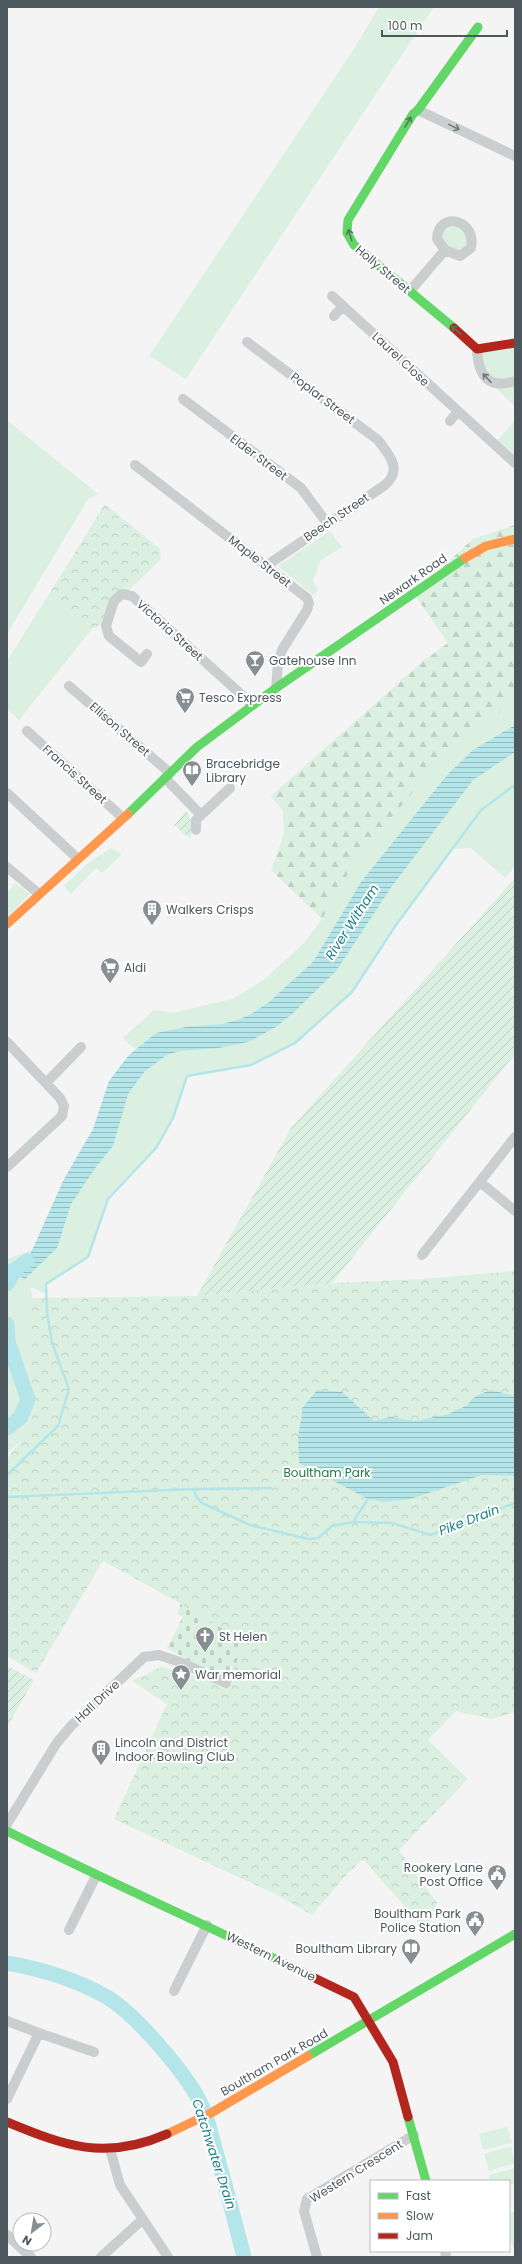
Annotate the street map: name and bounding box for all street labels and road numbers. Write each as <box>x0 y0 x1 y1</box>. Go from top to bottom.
street label: Holly Street <box>352 241 414 297</box>
street label: Laurel Close <box>369 328 433 390</box>
street label: Poplar Street <box>287 368 359 428</box>
street label: Elder Street <box>227 430 291 484</box>
street label: Beech Street <box>300 489 372 545</box>
street label: Maple Street <box>225 531 295 591</box>
street label: Newark Road <box>376 549 450 609</box>
street label: Victoria Street <box>133 595 207 665</box>
street label: Ellison Street <box>86 698 154 760</box>
street label: Francis Street <box>39 741 111 807</box>
street label: Hall Drive <box>71 1676 123 1726</box>
street label: Western Avenue <box>223 1927 319 1985</box>
street label: Boultham Park Road <box>217 2024 331 2100</box>
street label: Western Crescent <box>306 2135 406 2207</box>

